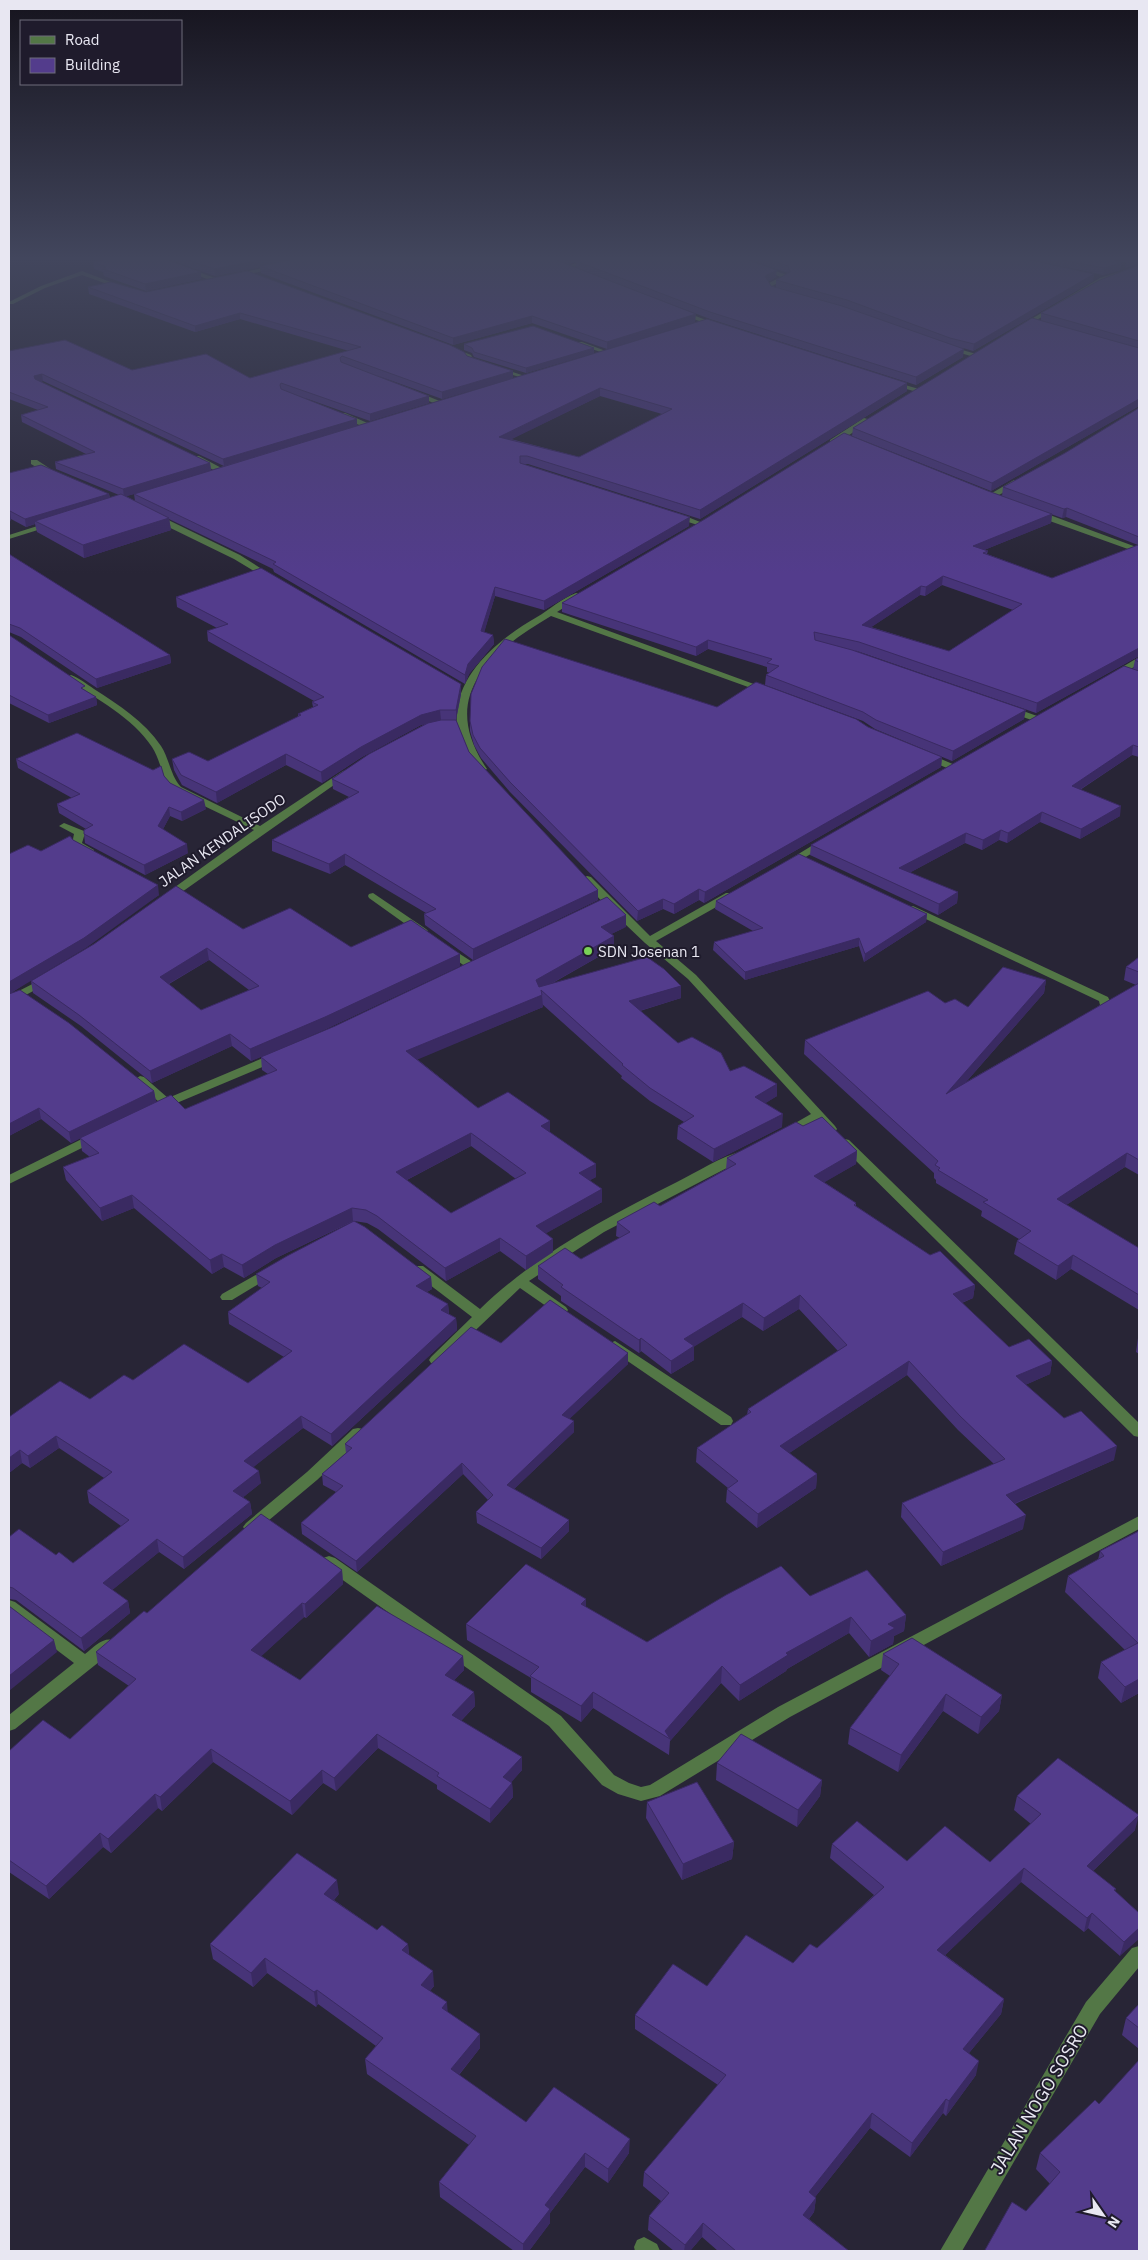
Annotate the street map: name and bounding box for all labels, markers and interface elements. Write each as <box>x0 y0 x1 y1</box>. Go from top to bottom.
legend <box>20 20 182 85</box>
text: Road <box>65 30 100 49</box>
text: Building <box>65 55 120 74</box>
street label: JALAN KENDALISODO <box>155 789 289 891</box>
place label: SDN Josenan 1 <box>598 942 700 961</box>
marker: SDN Josenan 1 <box>582 945 594 957</box>
street label: JALAN NOGO SOSRO <box>985 2020 1093 2178</box>
north arrow <box>1078 2190 1128 2240</box>
text: N <box>1103 2213 1124 2232</box>

